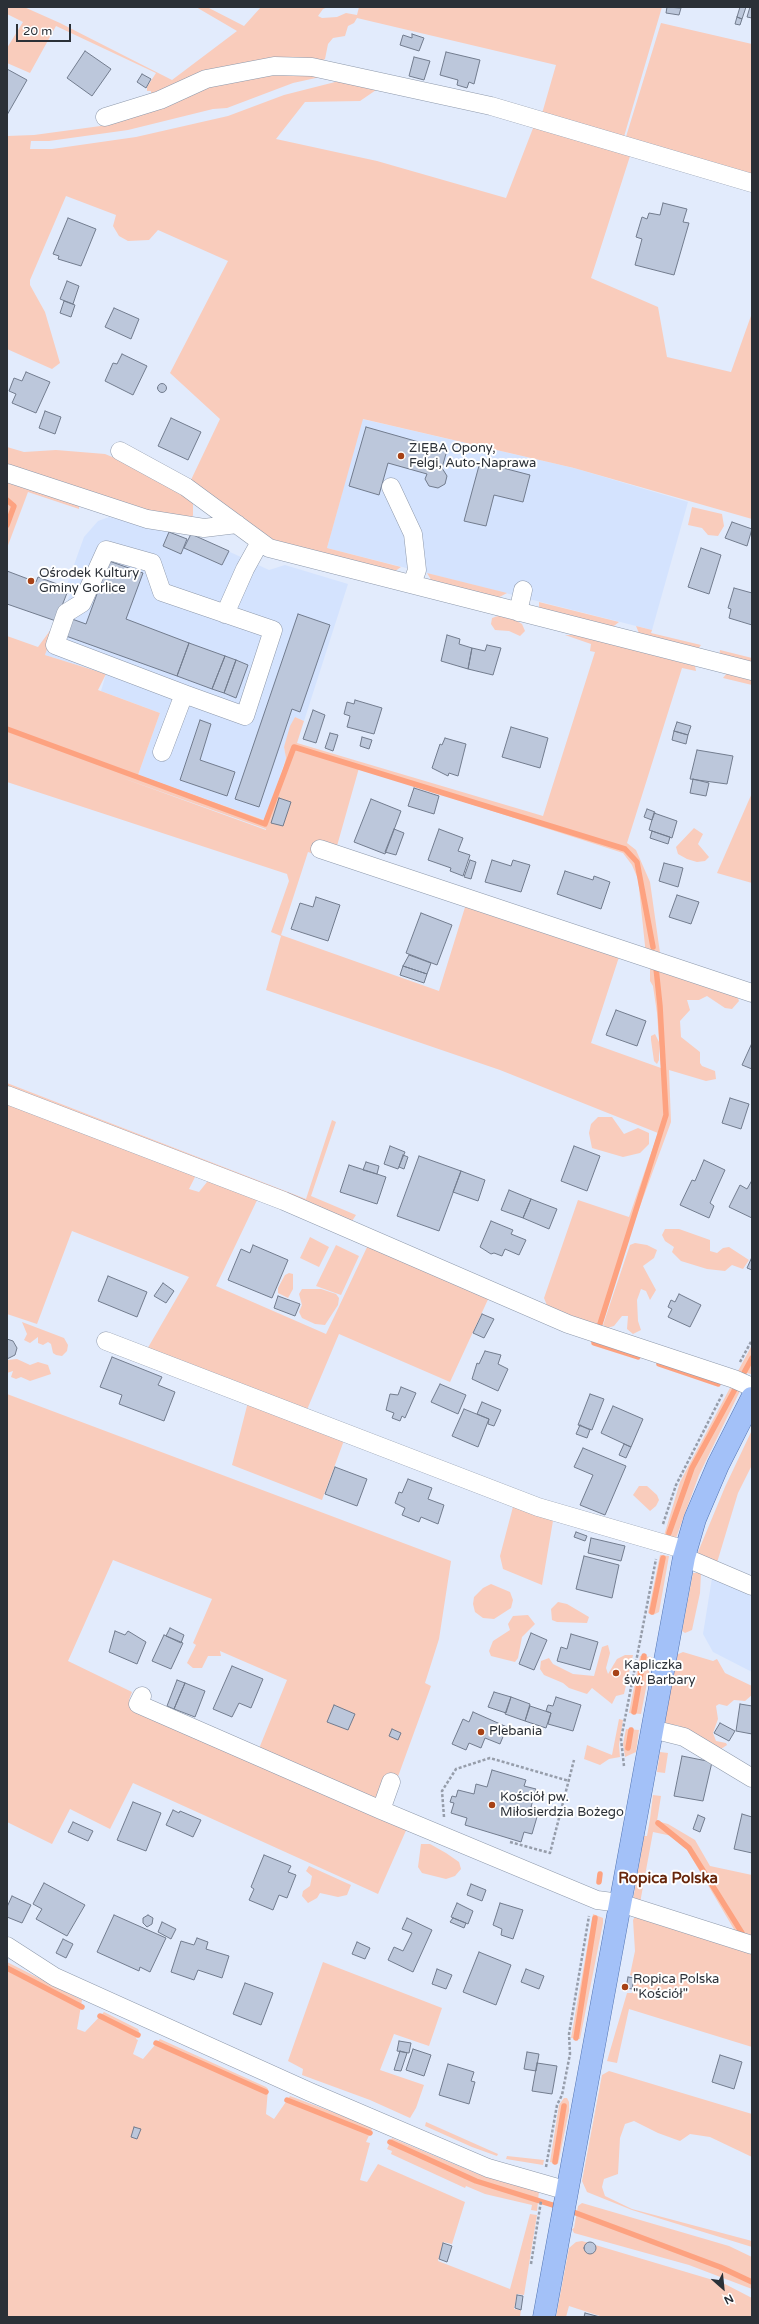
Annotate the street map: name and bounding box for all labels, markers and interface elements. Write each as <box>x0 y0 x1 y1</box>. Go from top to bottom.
scale bar <box>18 16 73 42</box>
text: 20 m <box>23 24 52 38</box>
place label: ZIĘBA Opony, Felgi, Auto-Naprawa <box>409 441 536 472</box>
marker: ZIĘBA Opony, Felgi, Auto-Naprawa <box>396 451 406 461</box>
place label: Ośrodek Kultury Gminy Gorlice <box>39 566 139 597</box>
marker: Ośrodek Kultury Gminy Gorlice <box>26 576 36 586</box>
place label: Kapliczka św. Barbary <box>624 1658 695 1689</box>
marker: Kapliczka św. Barbary <box>611 1668 621 1678</box>
place label: Plebania <box>489 1724 542 1740</box>
marker: Plebania <box>476 1727 486 1737</box>
place label: Kościół pw. Miłosierdzia Bożego <box>500 1790 624 1821</box>
marker: Kościół pw. Miłosierdzia Bożego <box>487 1800 497 1810</box>
district label: Ropica Polska <box>618 1870 718 1888</box>
place label: Ropica Polska "Kościół" <box>633 1972 719 2003</box>
marker: Ropica Polska "Kościół" <box>620 1982 630 1992</box>
north arrow <box>703 2268 743 2308</box>
text: N <box>722 2291 736 2307</box>

